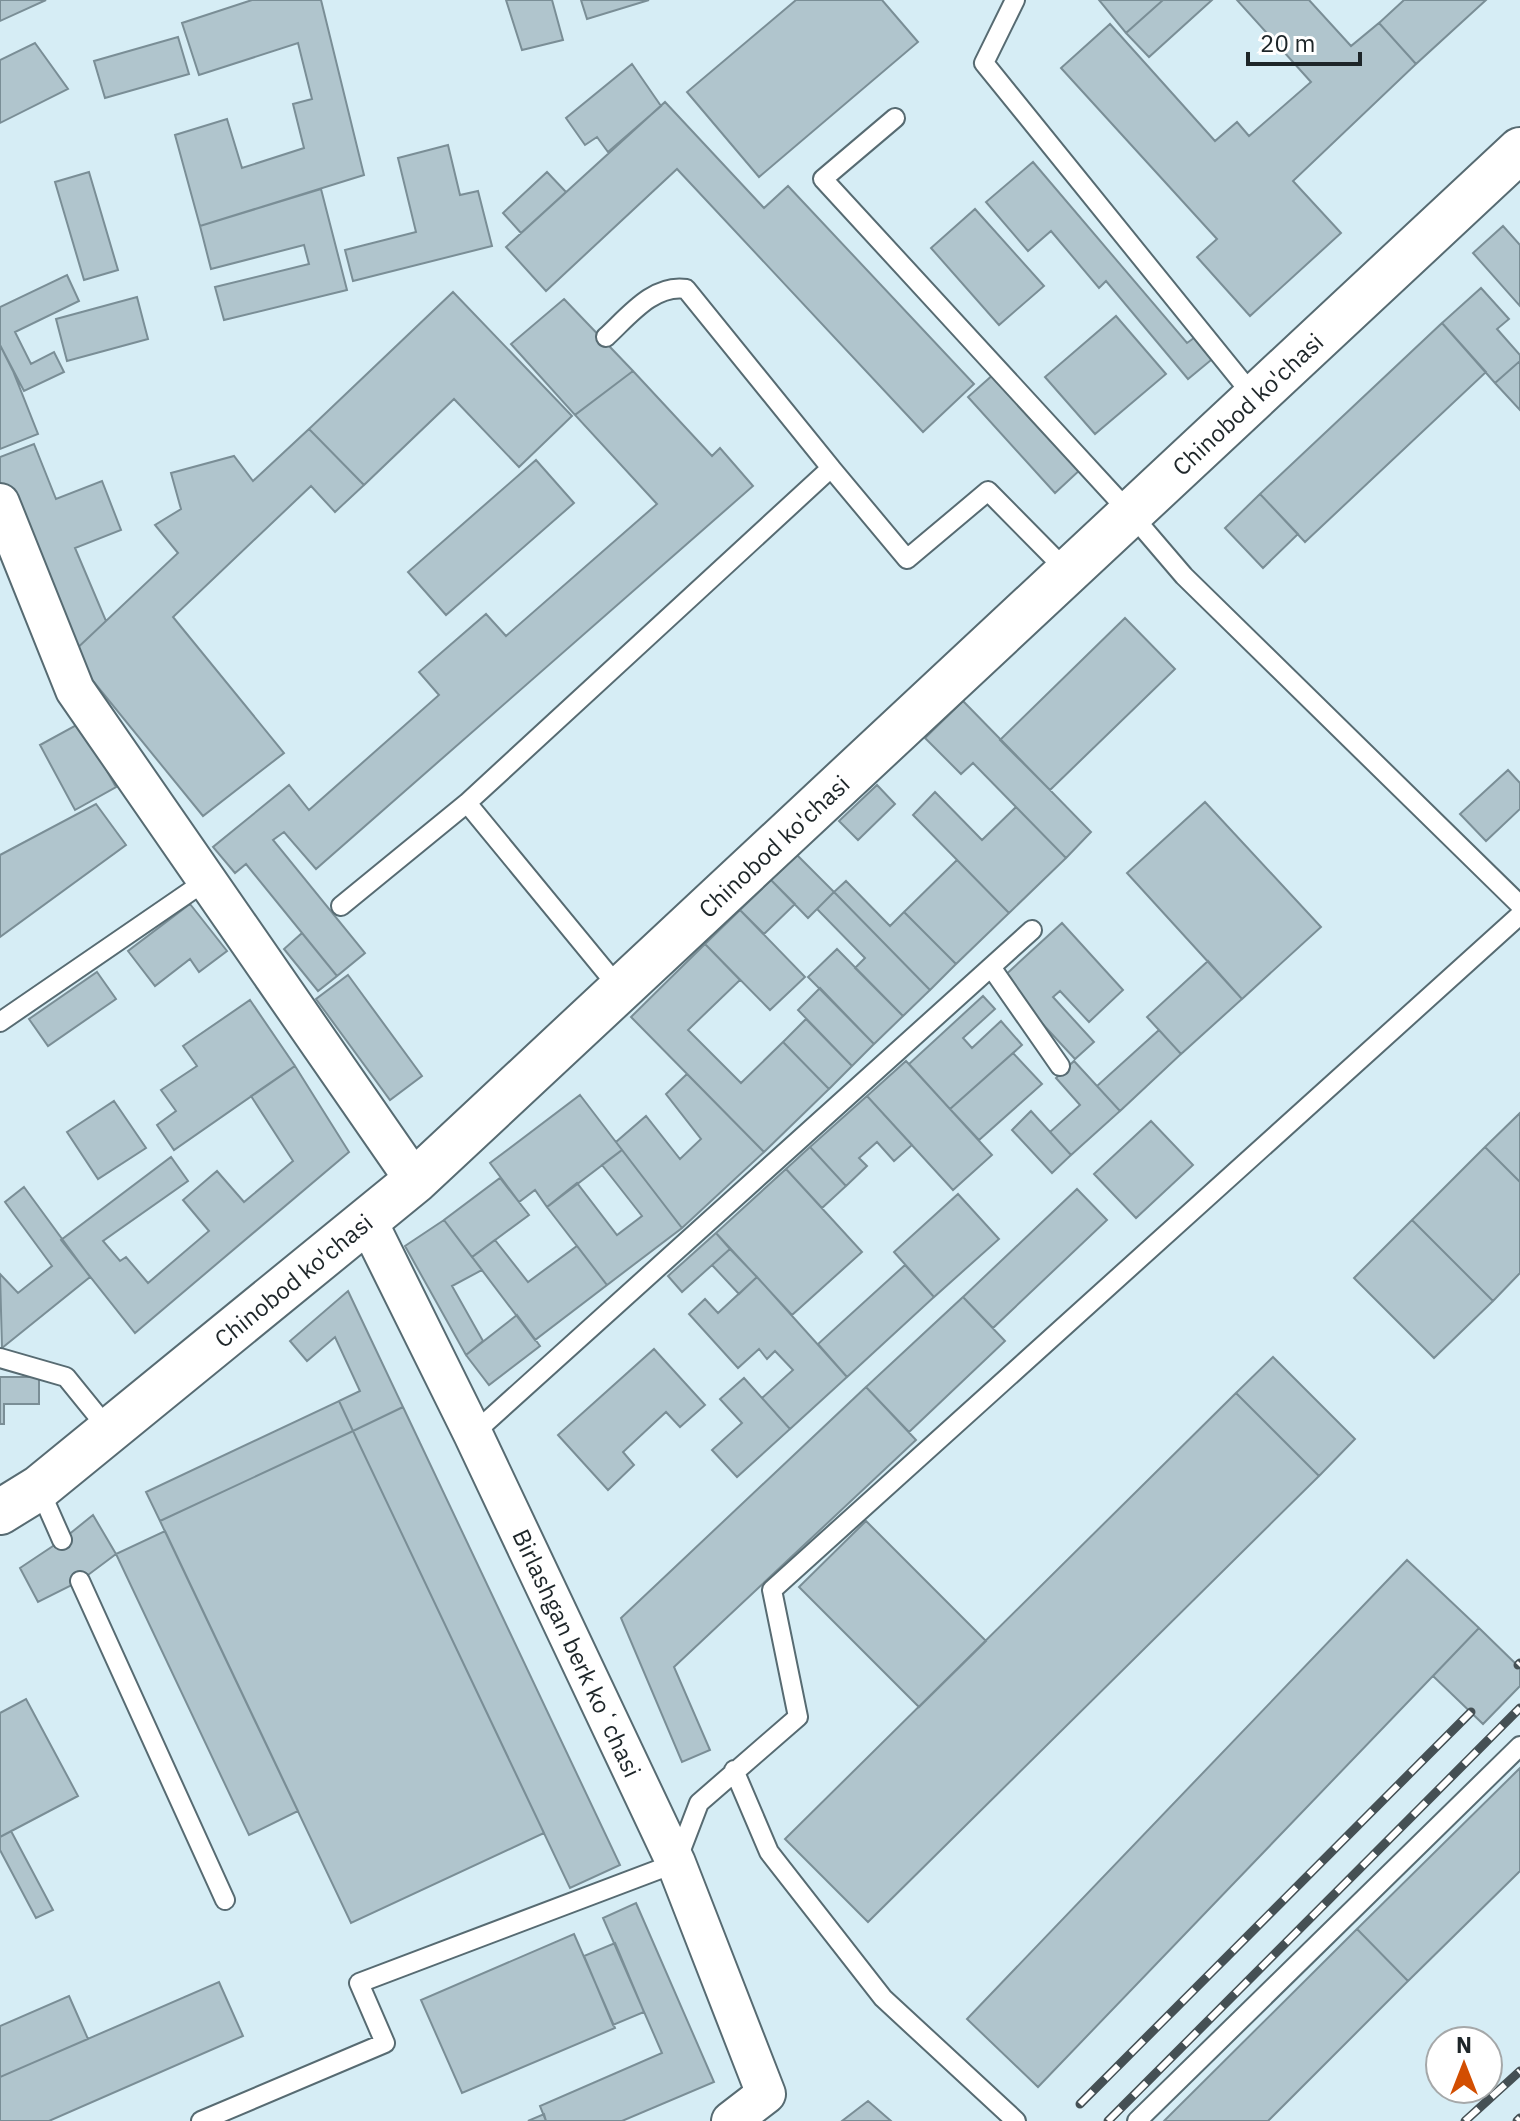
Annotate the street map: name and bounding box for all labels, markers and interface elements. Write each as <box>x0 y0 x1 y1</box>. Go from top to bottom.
scale bar <box>1248 16 1360 66</box>
text: 20 m <box>1260 27 1315 59</box>
street label: Chinobod ko'chasi <box>1165 326 1330 482</box>
street label: Chinobod ko'chasi <box>691 768 856 925</box>
street label: Chinobod ko'chasi <box>207 1206 379 1355</box>
street label: Birlashgan berk koʻchasi <box>505 1524 649 1782</box>
north arrow <box>1424 2025 1504 2105</box>
text: N <box>1456 2030 1472 2059</box>

